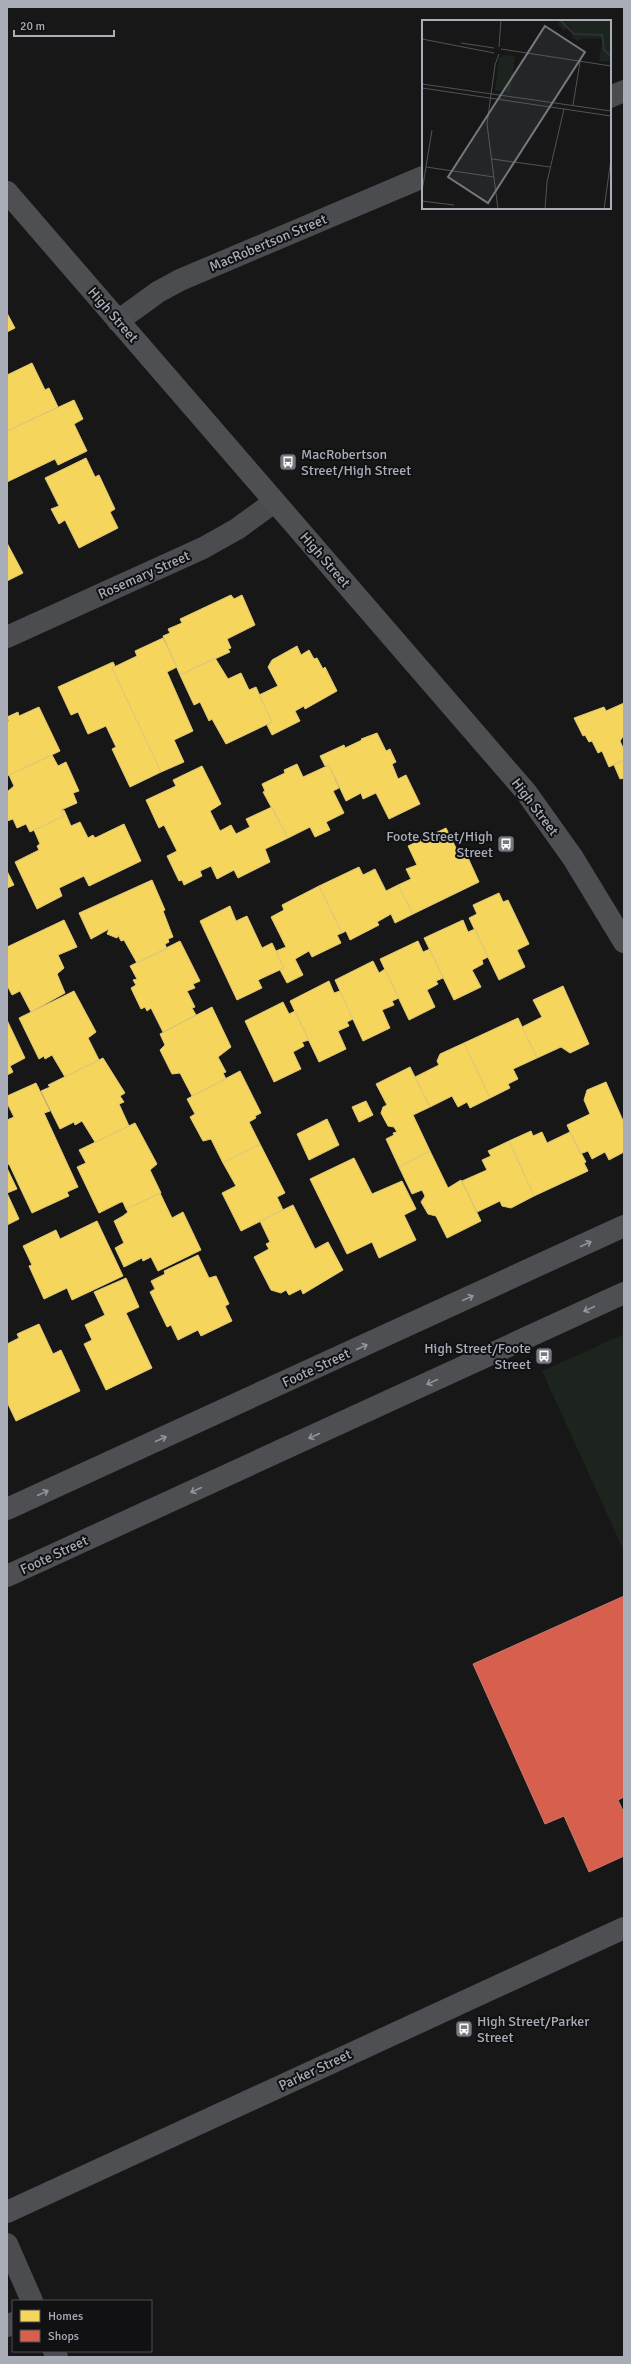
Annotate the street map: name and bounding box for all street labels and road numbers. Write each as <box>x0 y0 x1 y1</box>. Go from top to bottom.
street label: MacRobertson Street <box>207 211 329 275</box>
street label: High Street <box>84 284 142 346</box>
street label: High Street <box>296 529 354 591</box>
street label: Rosemary Street <box>96 547 193 603</box>
street label: High Street <box>508 775 562 839</box>
street label: Foote Street <box>279 1345 353 1391</box>
street label: Foote Street <box>17 1532 91 1578</box>
street label: Parker Street <box>276 2046 354 2094</box>

